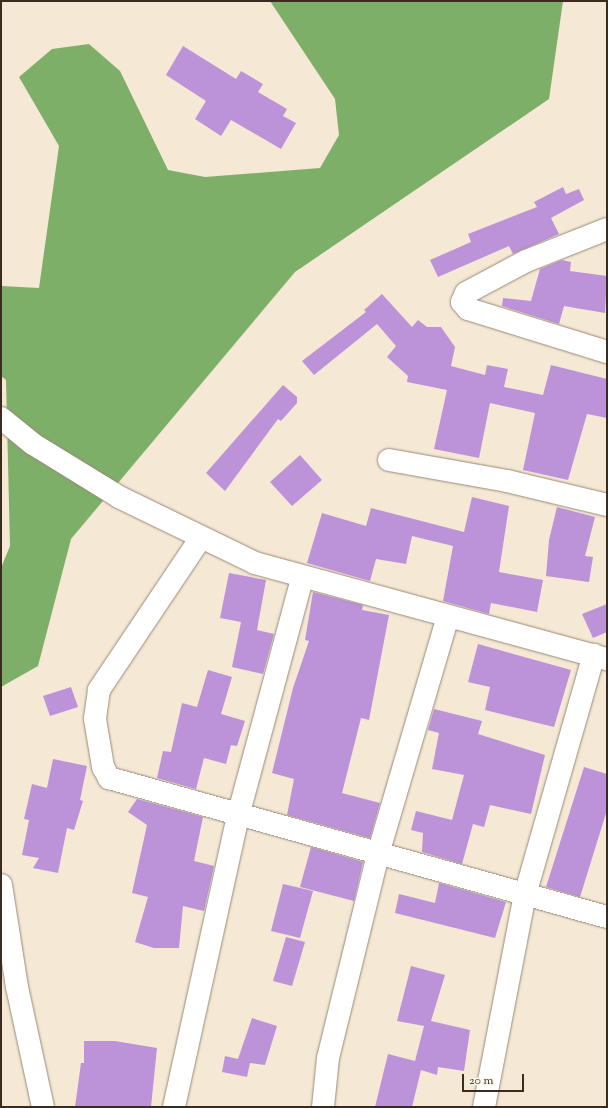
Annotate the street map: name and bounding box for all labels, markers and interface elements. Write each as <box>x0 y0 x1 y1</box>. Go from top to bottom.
scale bar <box>464 1066 526 1092</box>
text: 20 m <box>469 1072 493 1090</box>

